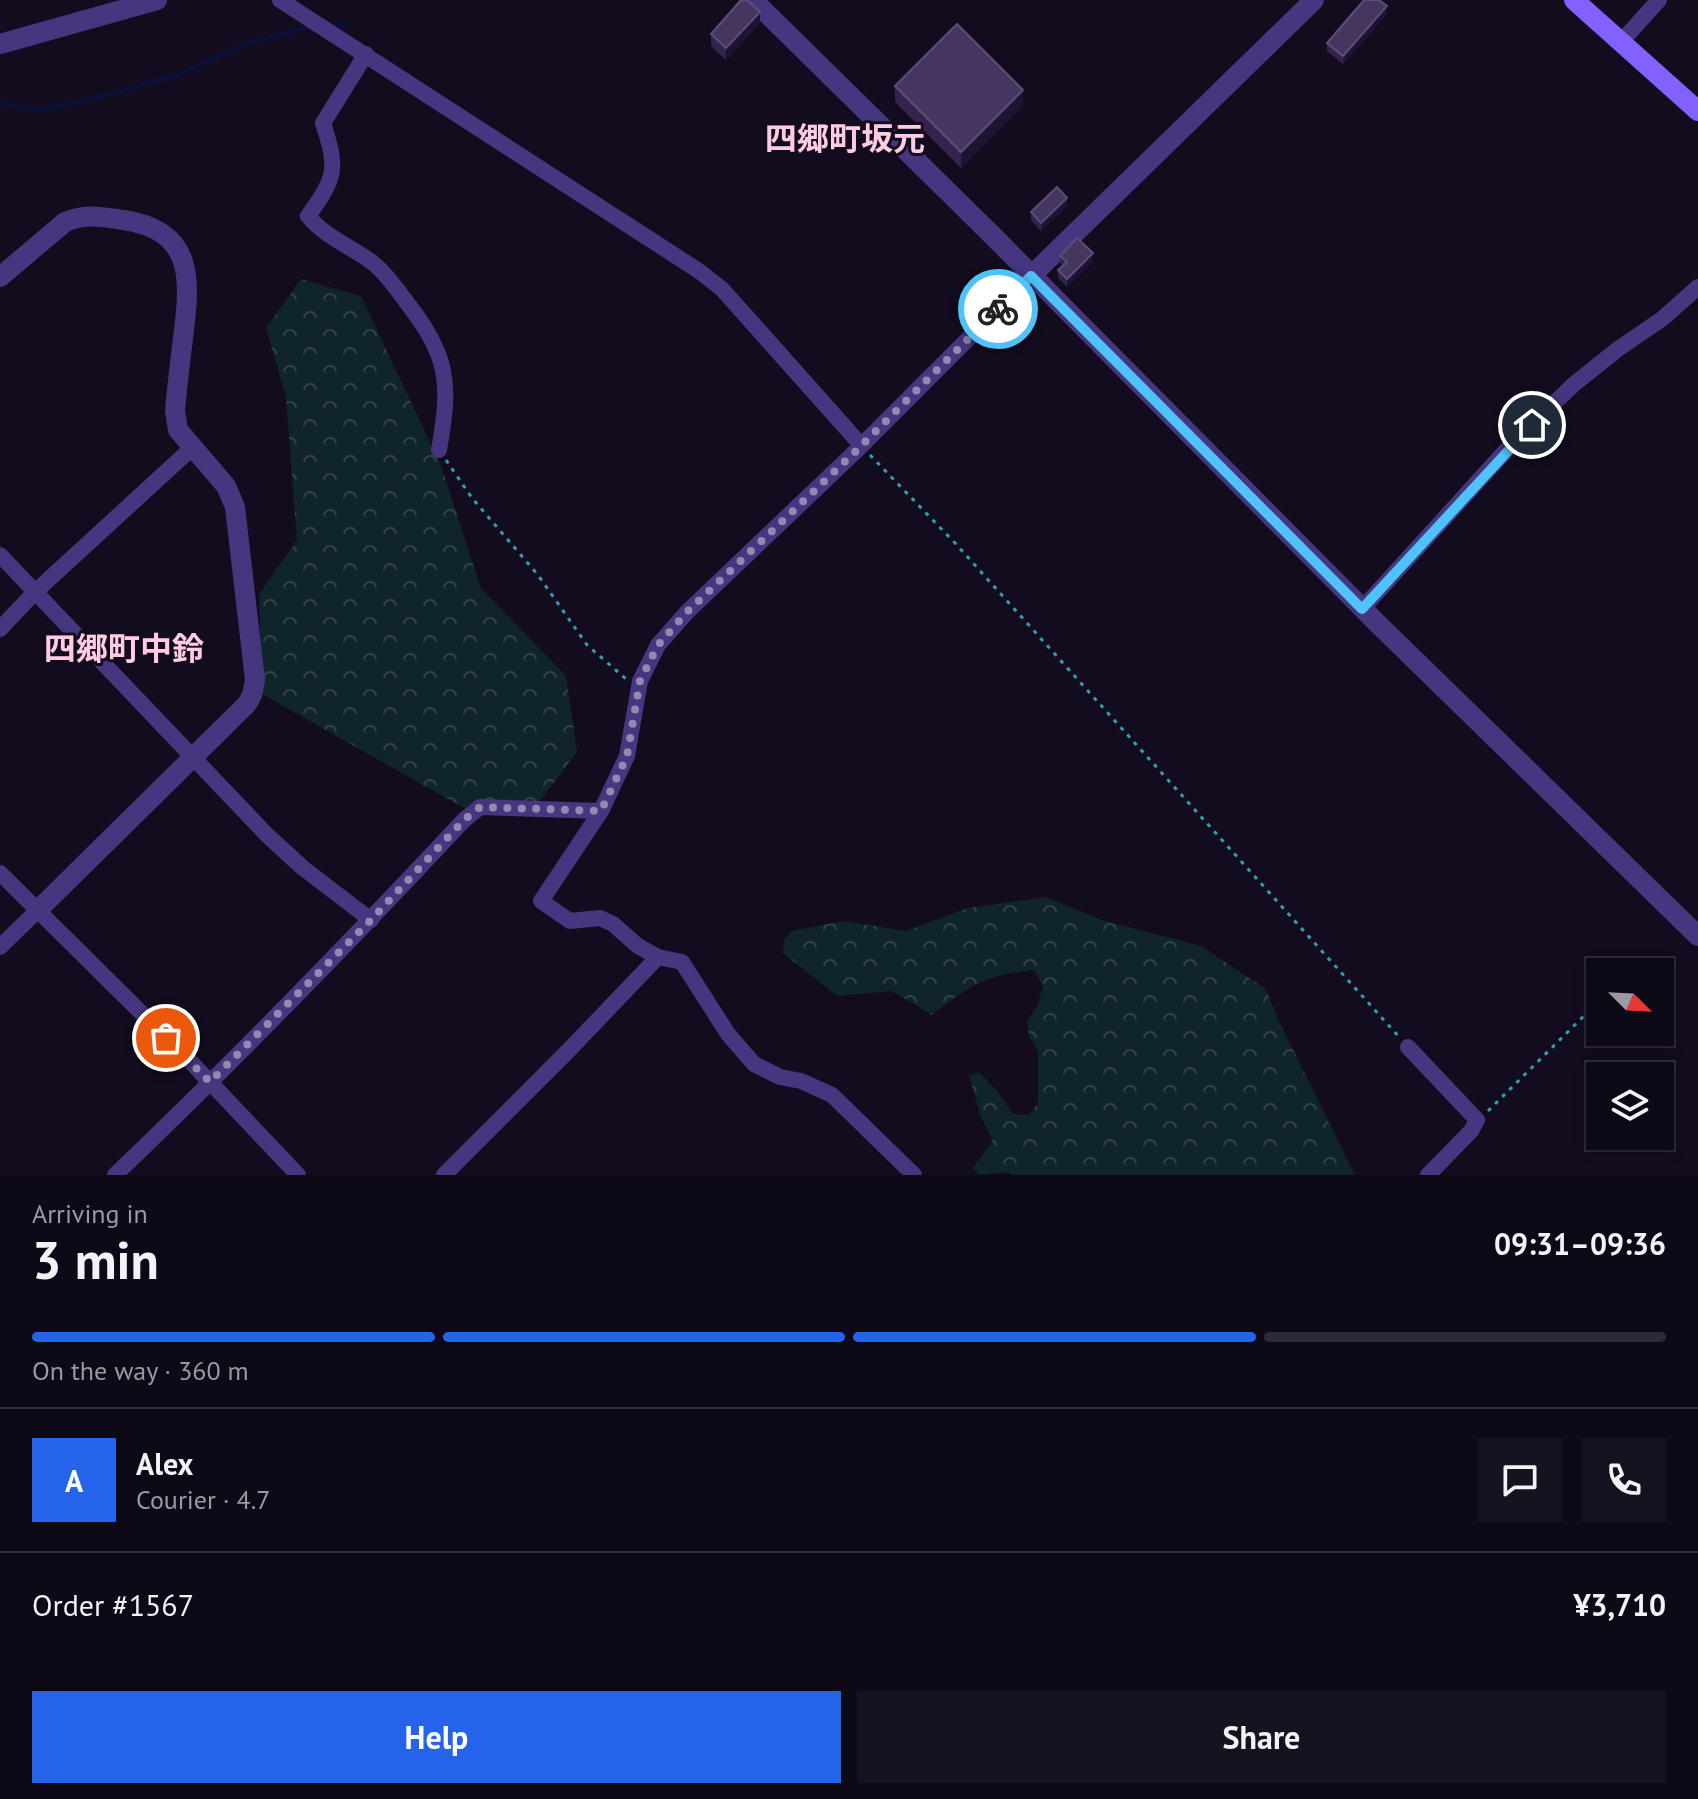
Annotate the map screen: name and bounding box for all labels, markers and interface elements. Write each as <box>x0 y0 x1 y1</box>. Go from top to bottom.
district label: 四郷町坂元 <box>765 117 925 159</box>
courier <box>958 269 1038 349</box>
icon: bike <box>976 287 1020 331</box>
pin <box>1498 391 1566 459</box>
icon: home <box>1510 403 1554 447</box>
district label: 四郷町中鈴 <box>44 627 204 669</box>
north arrow <box>1586 958 1674 1046</box>
map controls <box>1586 958 1674 1150</box>
pin <box>132 1004 200 1072</box>
icon: bag <box>144 1016 188 1060</box>
button: layers <box>1586 1062 1674 1150</box>
text: Arriving in <box>32 1197 148 1230</box>
text: 09:31–09:36 <box>1494 1224 1666 1263</box>
text: 3 min <box>32 1226 159 1293</box>
text: On the way · 360 m <box>32 1354 249 1387</box>
button: chat <box>1478 1438 1562 1522</box>
button: phone <box>1582 1438 1666 1522</box>
text: Alex <box>136 1444 193 1483</box>
text: A <box>65 1461 83 1500</box>
text: Courier · 4.7 <box>136 1483 270 1516</box>
text: Order #1567 <box>32 1585 194 1624</box>
text: ¥3,710 <box>1573 1585 1666 1624</box>
button: Help <box>32 1691 841 1783</box>
button: Share <box>857 1691 1666 1783</box>

